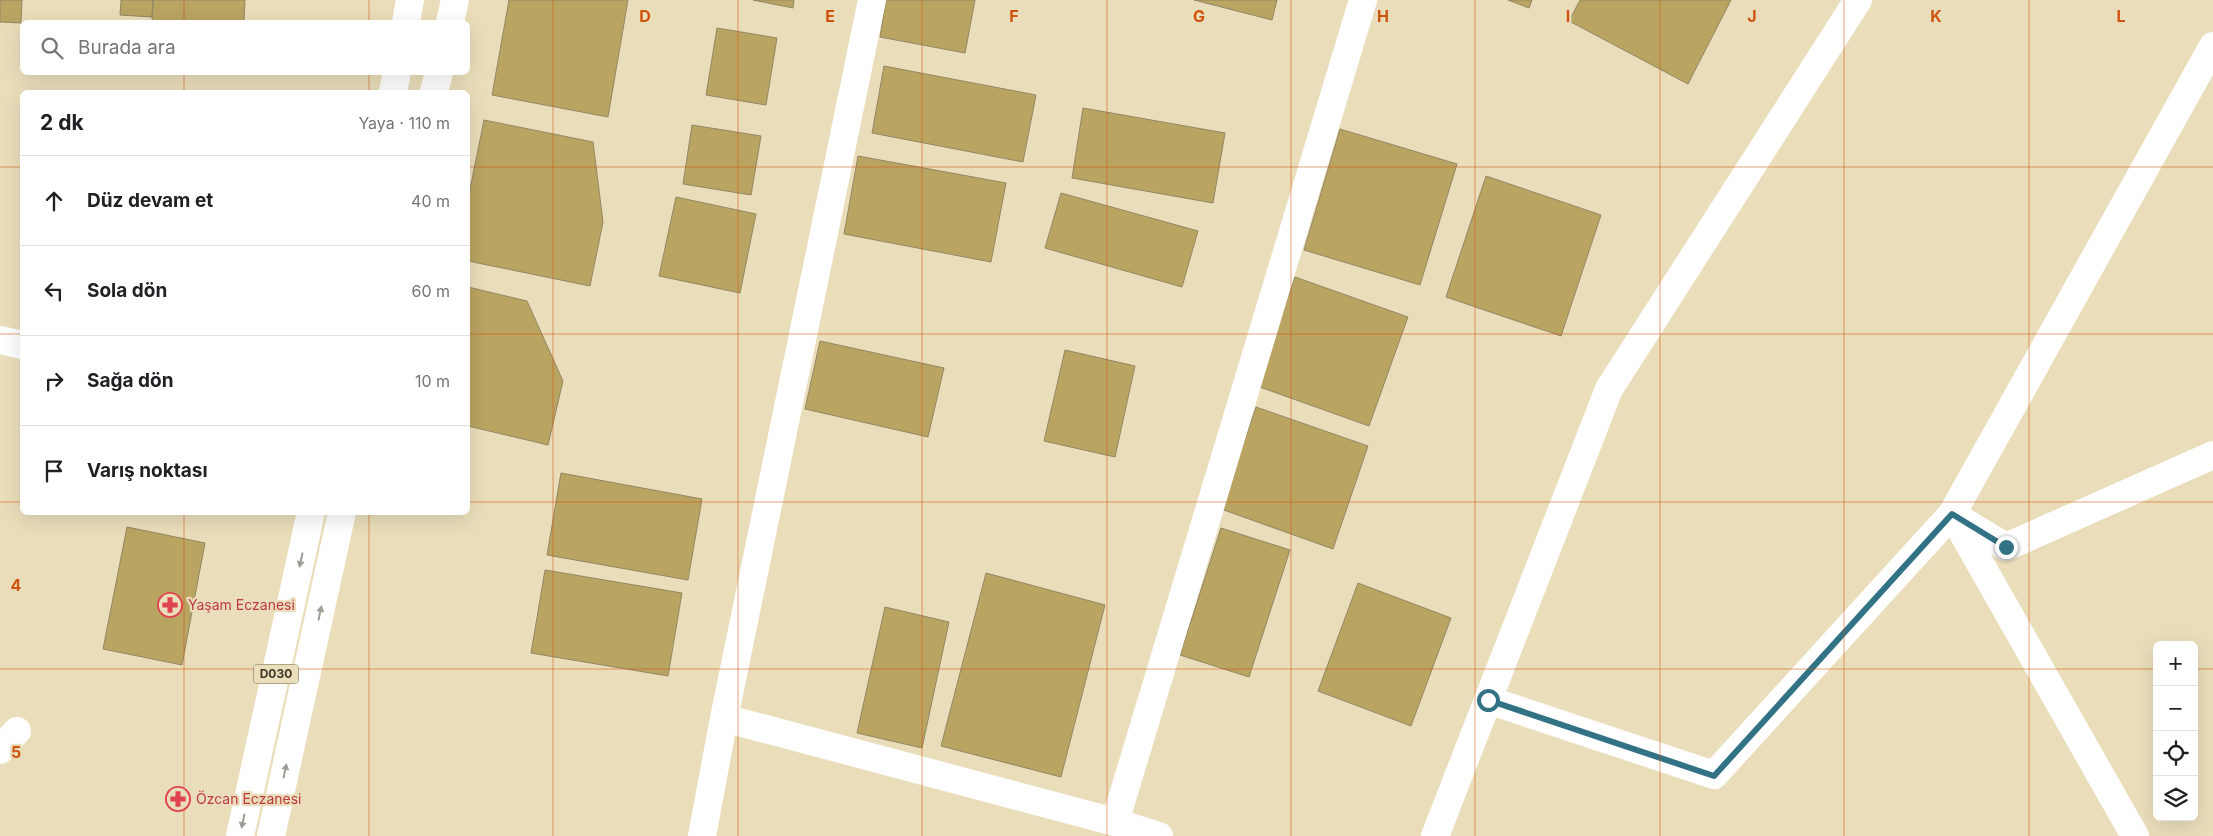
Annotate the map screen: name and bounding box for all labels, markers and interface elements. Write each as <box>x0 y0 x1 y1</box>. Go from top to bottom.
text: D <box>639 6 651 26</box>
text: E <box>825 6 835 26</box>
text: F <box>1009 6 1019 26</box>
text: G <box>1193 6 1205 26</box>
text: H <box>1377 6 1389 26</box>
text: I <box>1566 6 1570 26</box>
text: J <box>1747 6 1757 26</box>
text: K <box>1930 6 1942 26</box>
text: L <box>2116 6 2126 26</box>
search box <box>20 20 470 75</box>
icon: search <box>38 34 66 62</box>
text: Burada ara <box>78 36 176 59</box>
text: 2 dk <box>40 110 84 135</box>
text: Yaya · 110 m <box>358 113 450 133</box>
icon: ahead <box>40 187 68 215</box>
text: Düz devam et <box>87 189 213 212</box>
text: 40 m <box>411 191 450 211</box>
icon: left <box>40 277 68 305</box>
text: Sola dön <box>87 279 167 302</box>
text: 60 m <box>411 281 450 301</box>
icon: right <box>40 367 68 395</box>
text: Sağa dön <box>87 369 173 392</box>
text: 10 m <box>415 371 450 391</box>
icon: arrive <box>40 457 68 485</box>
text: Varış noktası <box>87 459 208 482</box>
route end <box>1995 536 2018 559</box>
one-way arrow <box>296 553 304 569</box>
text: 4 <box>11 575 22 595</box>
pharmacy icon: Yaşam Eczanesi <box>157 592 183 618</box>
place label: Yaşam Eczanesi <box>188 596 295 613</box>
one-way arrow <box>316 605 324 620</box>
map controls <box>2153 641 2198 821</box>
button: + <box>2153 641 2198 686</box>
road number: D030 <box>254 664 298 684</box>
button: − <box>2153 686 2198 731</box>
route start <box>1477 689 1500 712</box>
button: locate <box>2153 731 2198 776</box>
text: 5 <box>11 742 21 762</box>
one-way arrow <box>282 763 290 779</box>
button: layers <box>2153 776 2198 821</box>
pharmacy icon: Özcan Eczanesi <box>165 786 191 812</box>
place label: Özcan Eczanesi <box>196 790 301 807</box>
one-way arrow <box>239 814 247 829</box>

